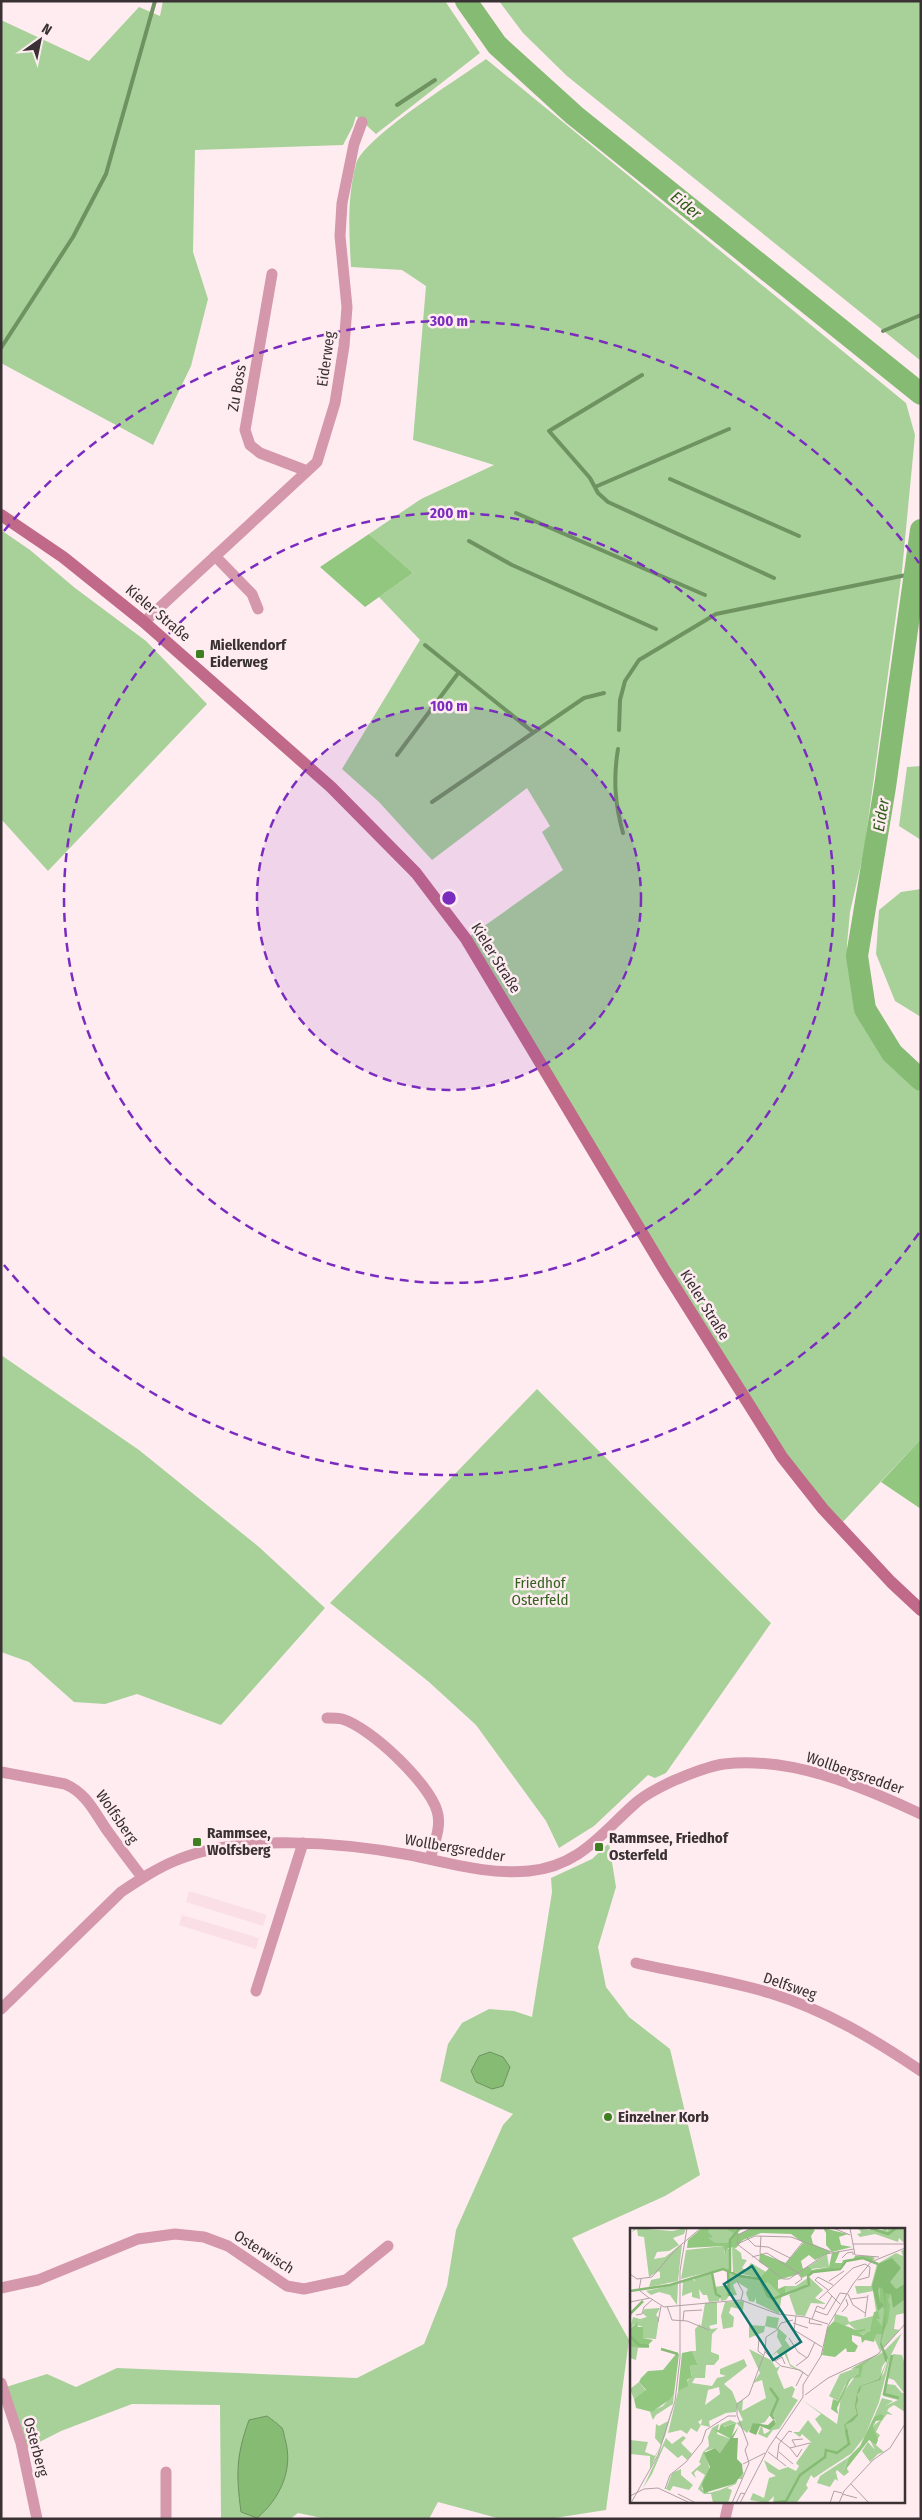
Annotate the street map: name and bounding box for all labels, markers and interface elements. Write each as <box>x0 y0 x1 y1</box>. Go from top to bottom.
north arrow <box>15 15 65 65</box>
text: N <box>39 20 55 39</box>
water label: Eider <box>667 187 705 223</box>
text: 300 m <box>429 312 468 330</box>
street label: Eiderweg <box>313 330 339 388</box>
street label: Zu Boss <box>224 363 250 413</box>
text: 200 m <box>429 504 468 522</box>
street label: Kieler Straße <box>122 581 194 645</box>
place label: Mielkendorf Eiderweg <box>210 636 287 671</box>
marker: Mielkendorf Eiderweg <box>194 648 206 660</box>
text: 100 m <box>430 697 468 715</box>
water label: Eider <box>869 797 893 833</box>
centre of rings <box>440 889 458 907</box>
street label: Kieler Straße <box>467 920 525 996</box>
street label: Kieler Straße <box>676 1267 734 1343</box>
park label: Friedhof Osterfeld <box>512 1574 568 1609</box>
street label: Wollbergsredder <box>804 1748 907 1798</box>
street label: Wolfsberg <box>92 1787 142 1847</box>
place label: Rammsee, Wolfsberg <box>207 1824 271 1859</box>
place label: Rammsee, Friedhof Osterfeld <box>609 1829 729 1864</box>
street label: Wollbergsredder <box>403 1830 507 1866</box>
marker: Rammsee, Wolfsberg <box>191 1836 203 1848</box>
marker: Rammsee, Friedhof Osterfeld <box>593 1841 605 1853</box>
street label: Delfsweg <box>761 1969 819 2003</box>
place label: Einzelner Korb <box>618 2108 709 2126</box>
marker: Einzelner Korb <box>602 2111 614 2123</box>
street label: Osterwisch <box>231 2226 297 2278</box>
inset map <box>630 2228 904 2502</box>
street label: Osterberg <box>19 2415 53 2479</box>

